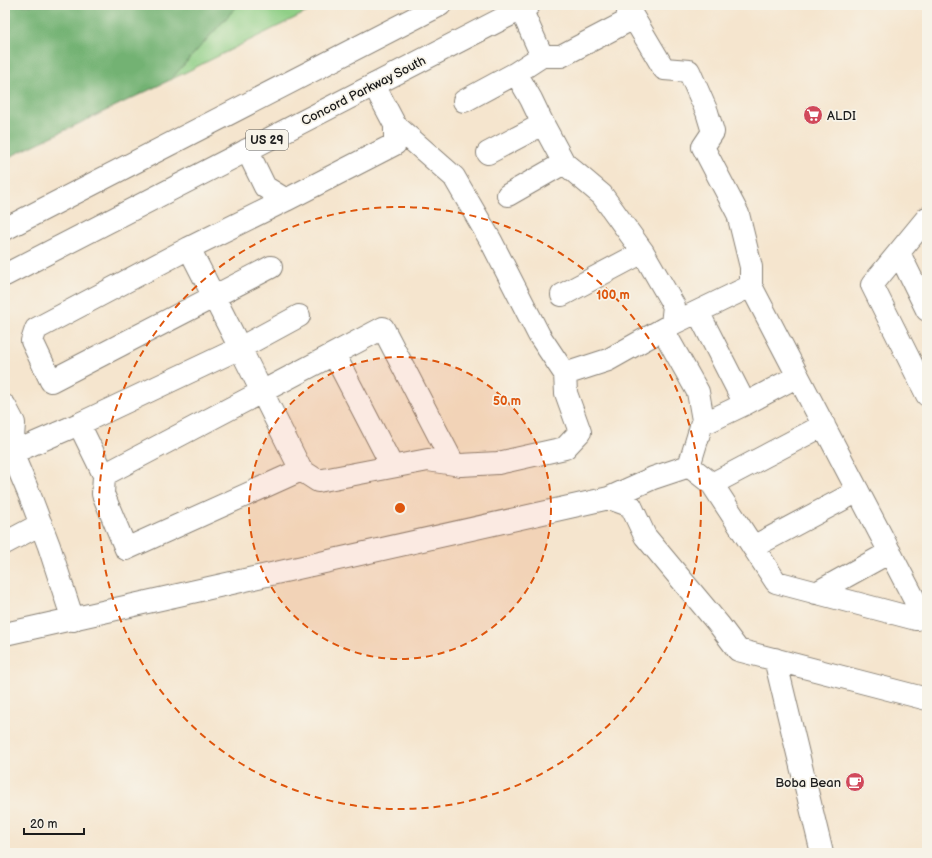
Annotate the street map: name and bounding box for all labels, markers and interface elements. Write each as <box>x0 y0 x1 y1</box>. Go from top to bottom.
street label: Concord Parkway South <box>299 53 428 129</box>
supermarket icon: ALDI <box>802 104 824 126</box>
place label: ALDI <box>827 108 856 124</box>
road number: US 29 <box>246 130 288 150</box>
text: 100 m <box>596 288 630 303</box>
text: 50 m <box>493 394 521 409</box>
centre of rings <box>393 501 407 515</box>
cafe icon: Boba Bean <box>844 771 866 793</box>
place label: Boba Bean <box>775 775 841 791</box>
scale bar <box>24 810 84 836</box>
text: 20 m <box>30 817 57 832</box>

